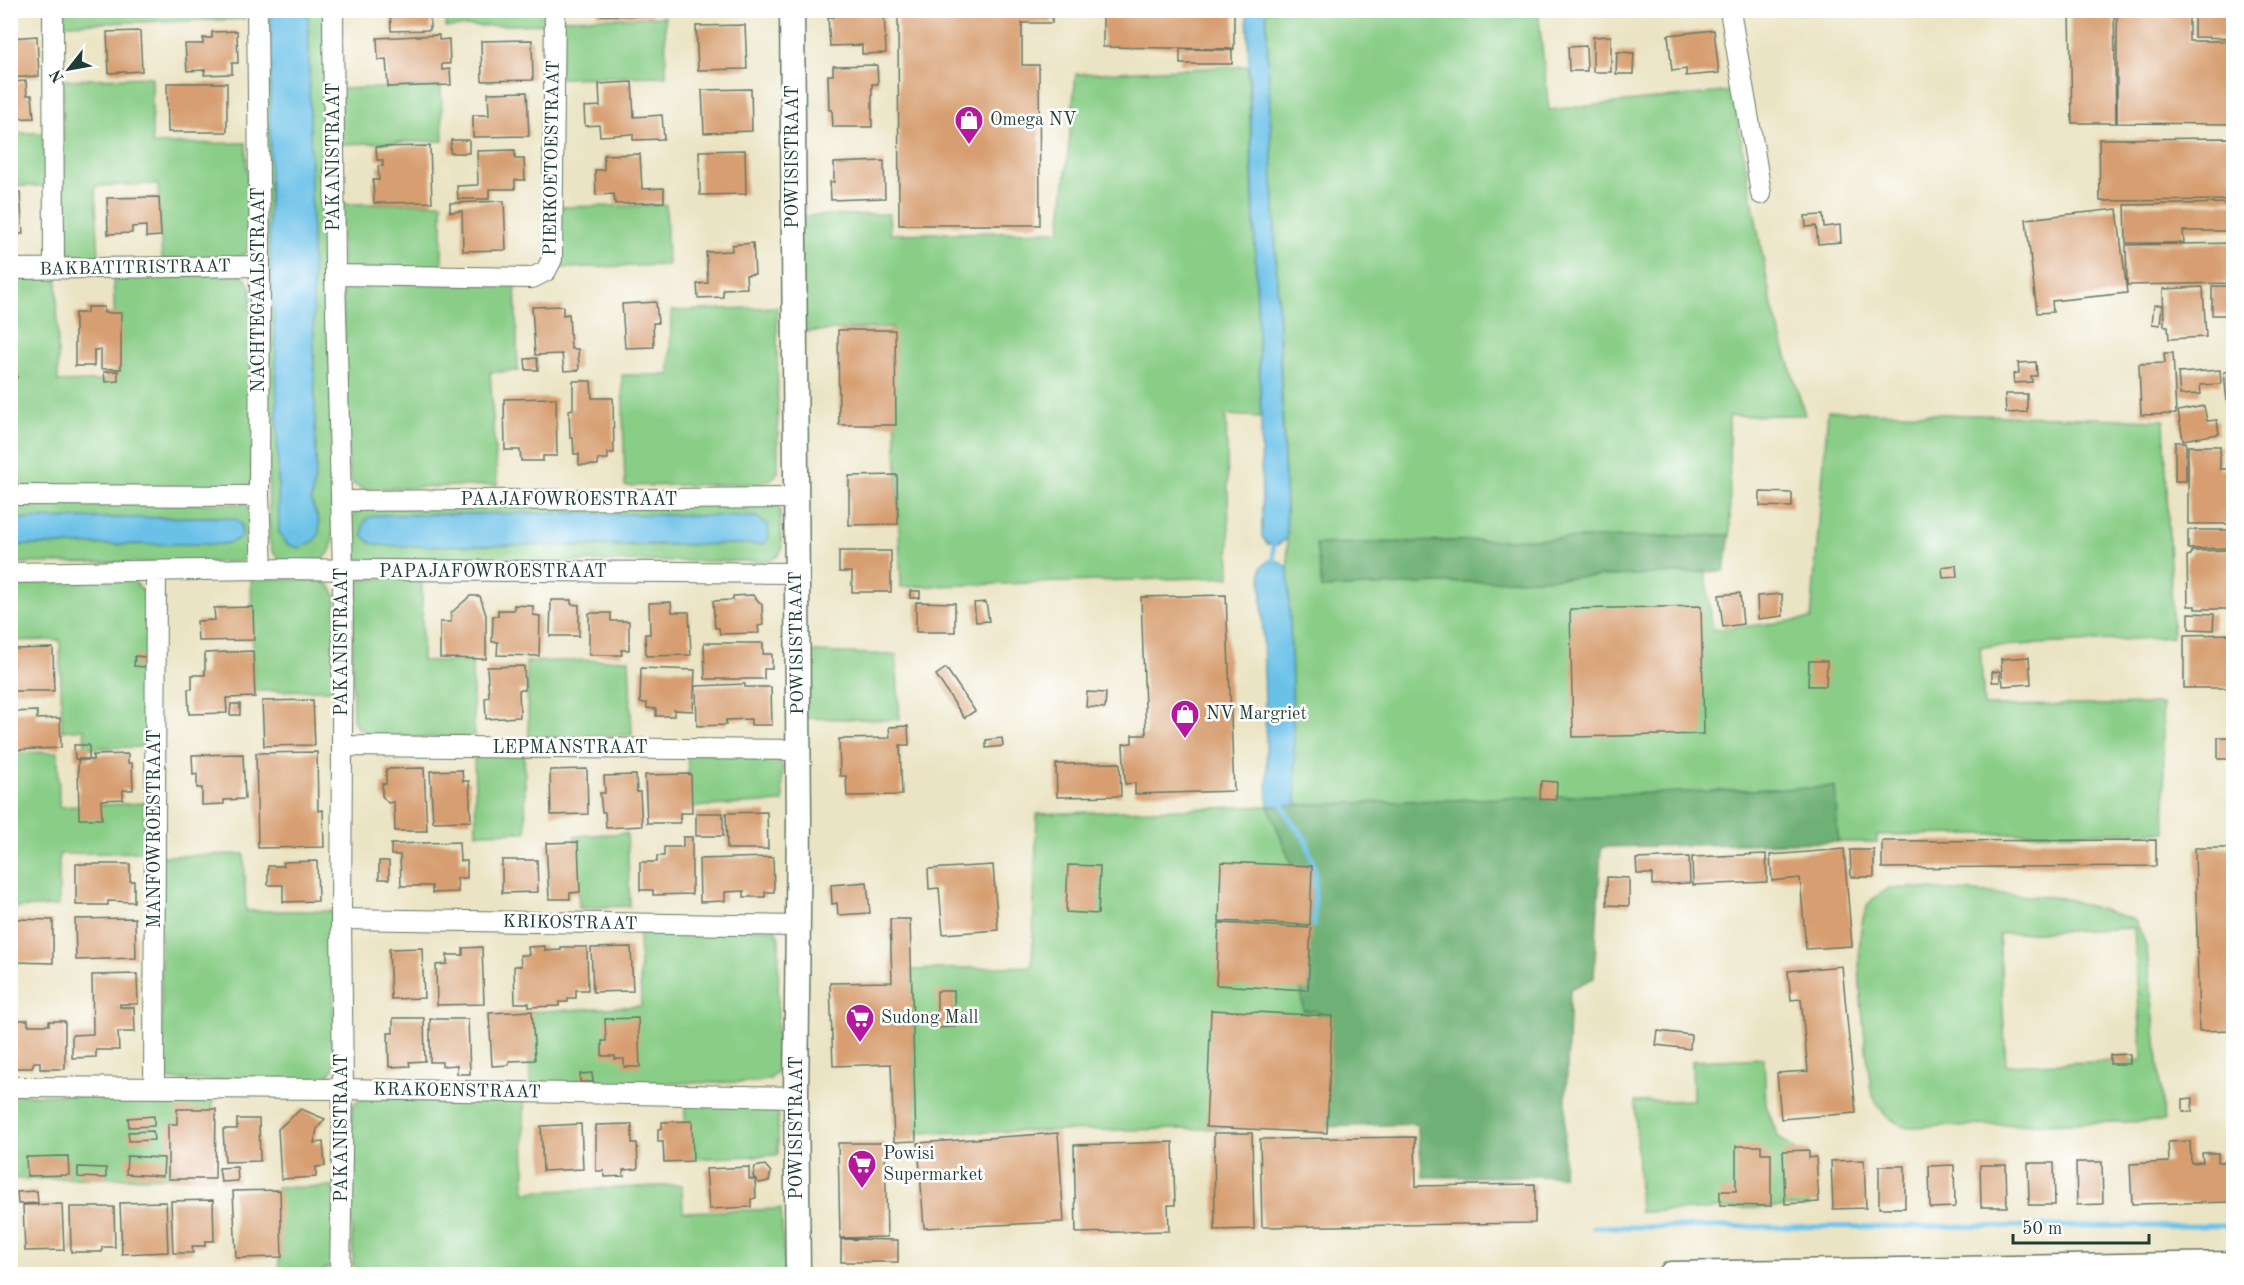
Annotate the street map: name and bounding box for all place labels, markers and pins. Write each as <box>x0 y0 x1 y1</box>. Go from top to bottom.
shop icon: Omega NV <box>953 104 985 146</box>
place label: Omega NV <box>990 111 1077 129</box>
shop icon: NV Margriet <box>1169 698 1201 740</box>
place label: NV Margriet <box>1206 705 1307 723</box>
supermarket icon: Sudong Mall <box>844 1002 876 1044</box>
place label: Sudong Mall <box>881 1009 978 1027</box>
place label: Powisi Supermarket <box>883 1145 983 1184</box>
supermarket icon: Powisi Supermarket <box>846 1148 878 1190</box>

